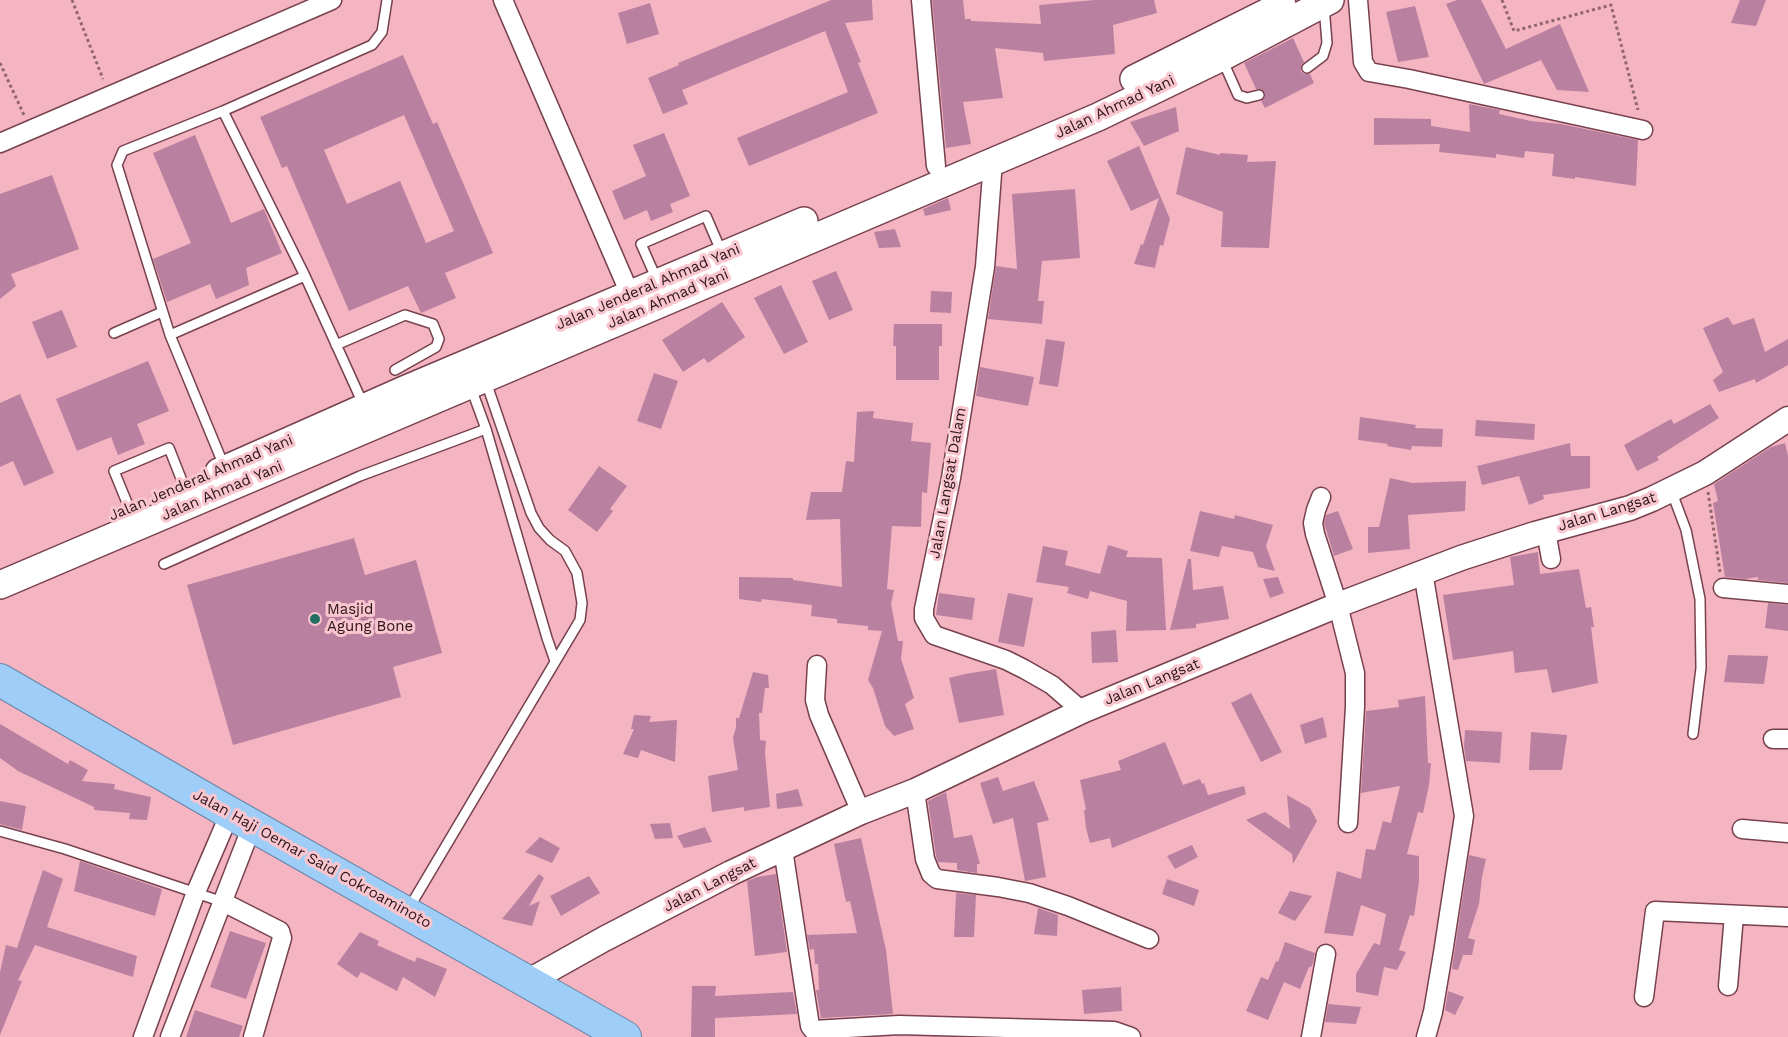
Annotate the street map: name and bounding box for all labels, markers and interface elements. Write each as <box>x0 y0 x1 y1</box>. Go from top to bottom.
street label: Jalan Ahmad Yani <box>1052 71 1178 143</box>
street label: Jalan Jenderal Ahmad Yani <box>553 240 743 334</box>
street label: Jalan Ahmad Yani <box>605 265 731 333</box>
street label: Jalan Langsat Dalam <box>926 406 970 560</box>
street label: Jalan Jenderal Ahmad Yani <box>106 431 296 525</box>
street label: Jalan Ahmad Yani <box>159 457 285 525</box>
street label: Jalan Langsat <box>1556 489 1658 535</box>
place label: Masjid Agung Bone <box>327 601 413 636</box>
marker: Masjid Agung Bone <box>308 612 322 626</box>
street label: Jalan Langsat <box>1102 655 1202 709</box>
street label: Jalan Haji Oemar Said Cokroaminoto <box>190 786 434 932</box>
street label: Jalan Langsat <box>661 854 759 916</box>

